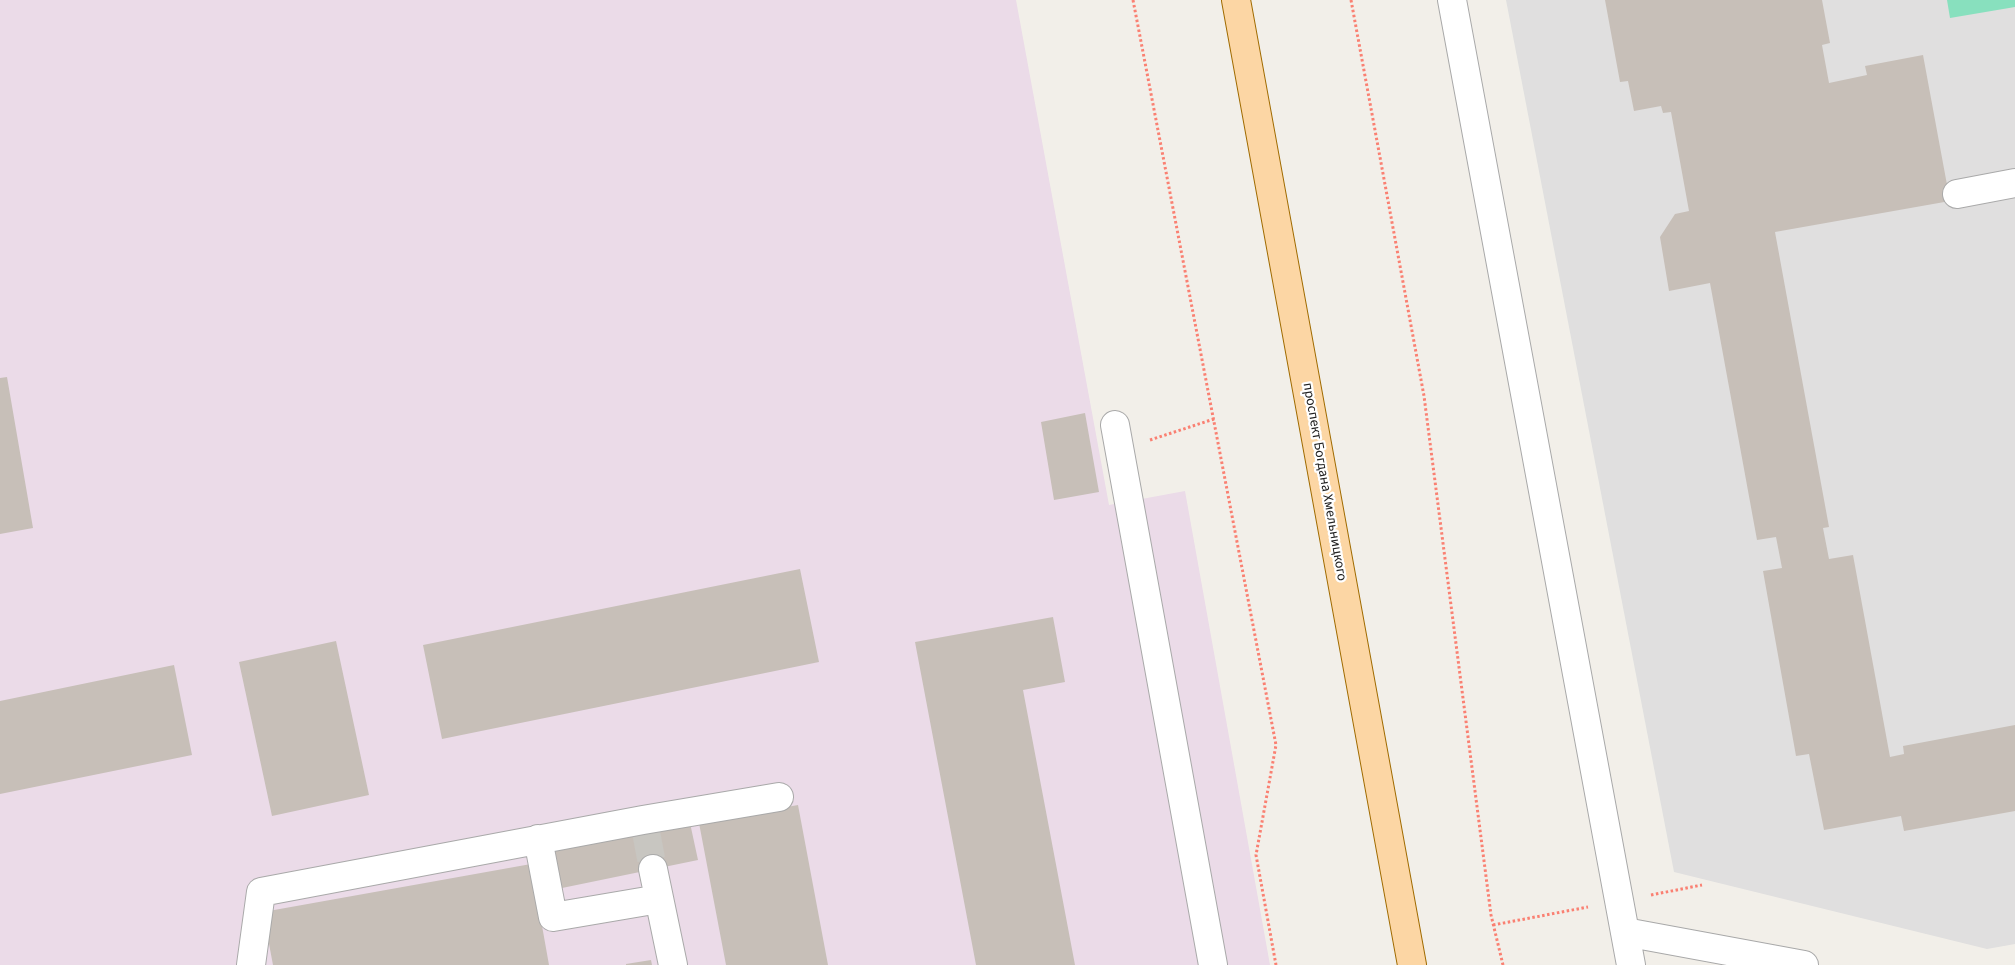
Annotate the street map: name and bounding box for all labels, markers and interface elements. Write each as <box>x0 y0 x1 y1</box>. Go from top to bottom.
street label: проспект Богдана Хмельницкого <box>1298 382 1350 582</box>

